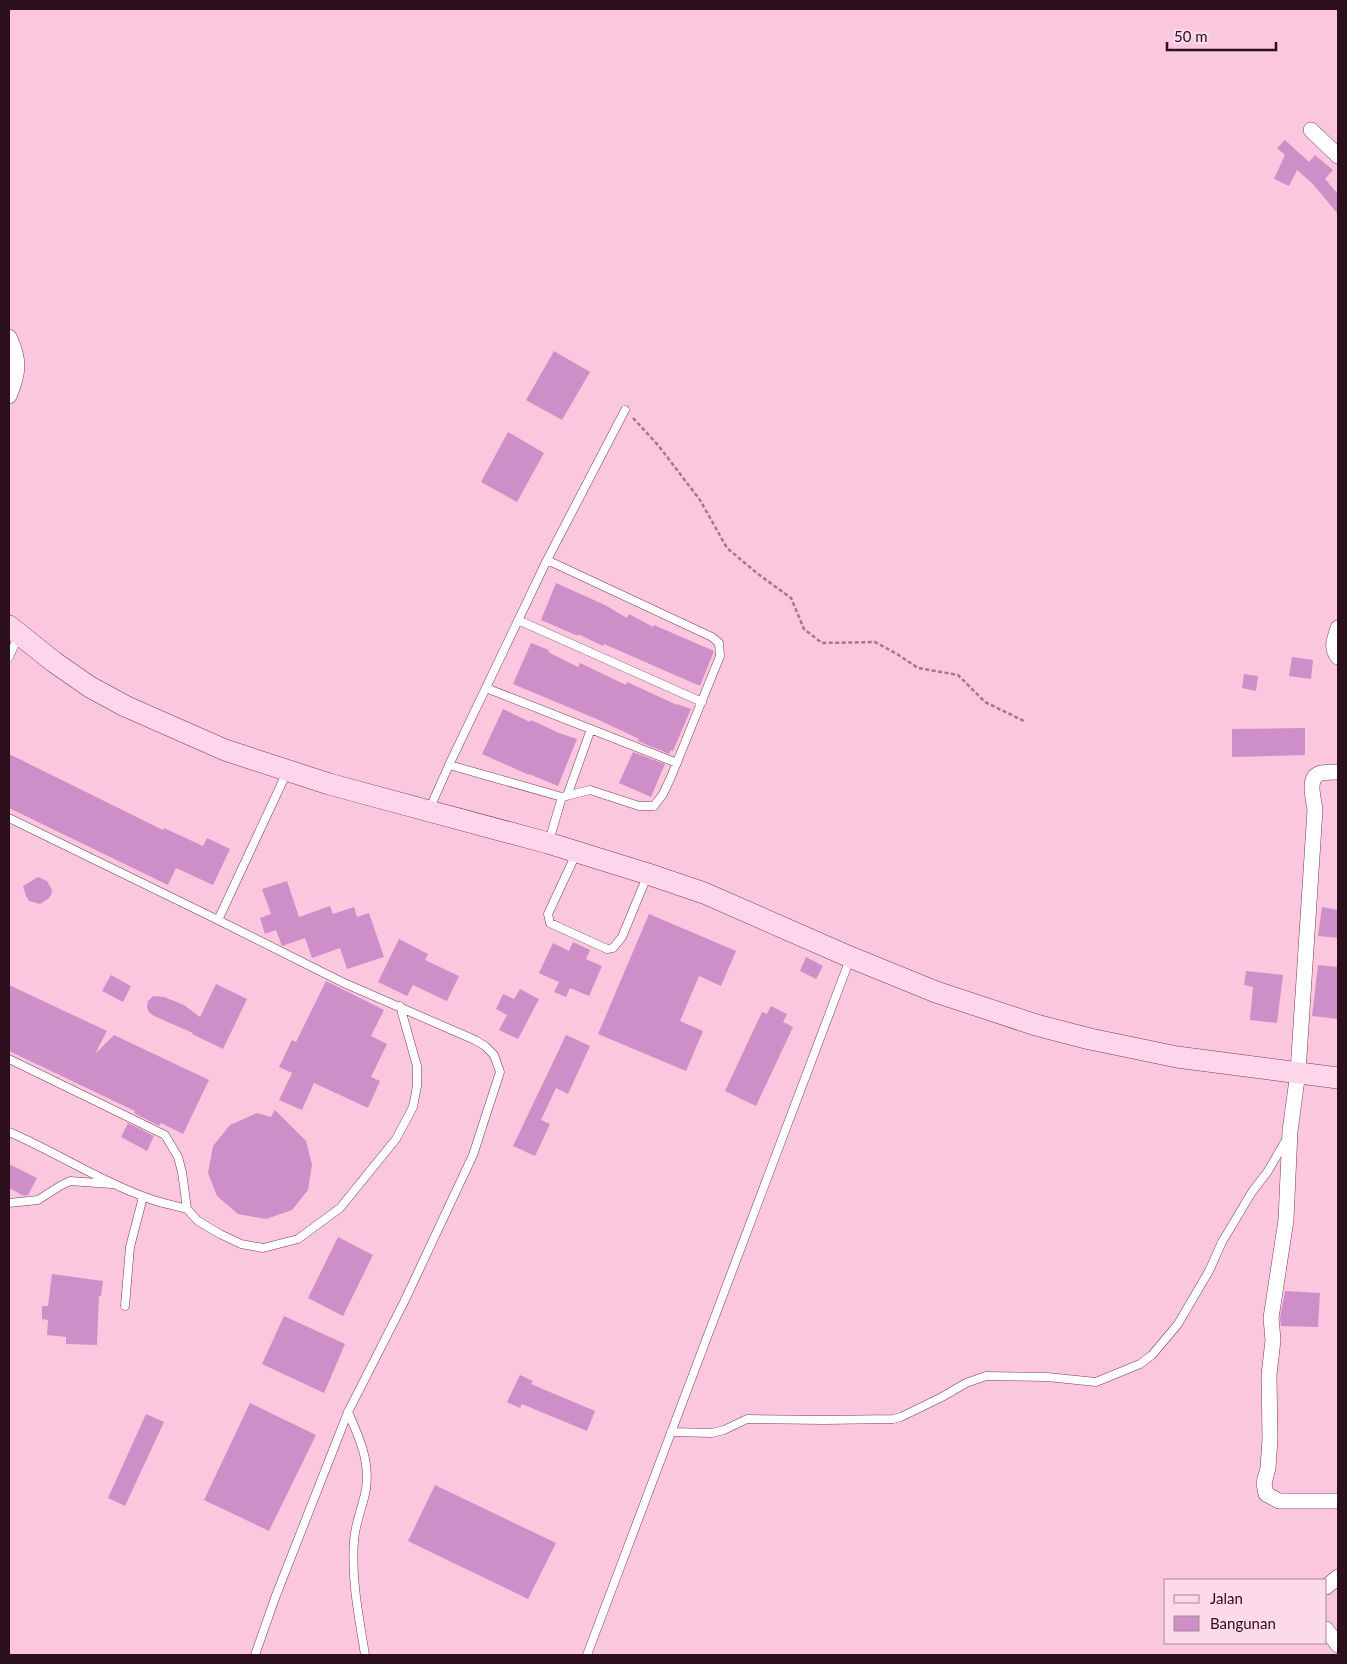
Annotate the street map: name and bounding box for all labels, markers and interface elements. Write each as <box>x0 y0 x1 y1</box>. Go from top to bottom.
scale bar <box>1167 20 1276 52</box>
text: 50 m <box>1174 27 1208 45</box>
legend <box>1164 1579 1327 1644</box>
text: Jalan <box>1210 1589 1243 1607</box>
text: Bangunan <box>1210 1614 1276 1632</box>

